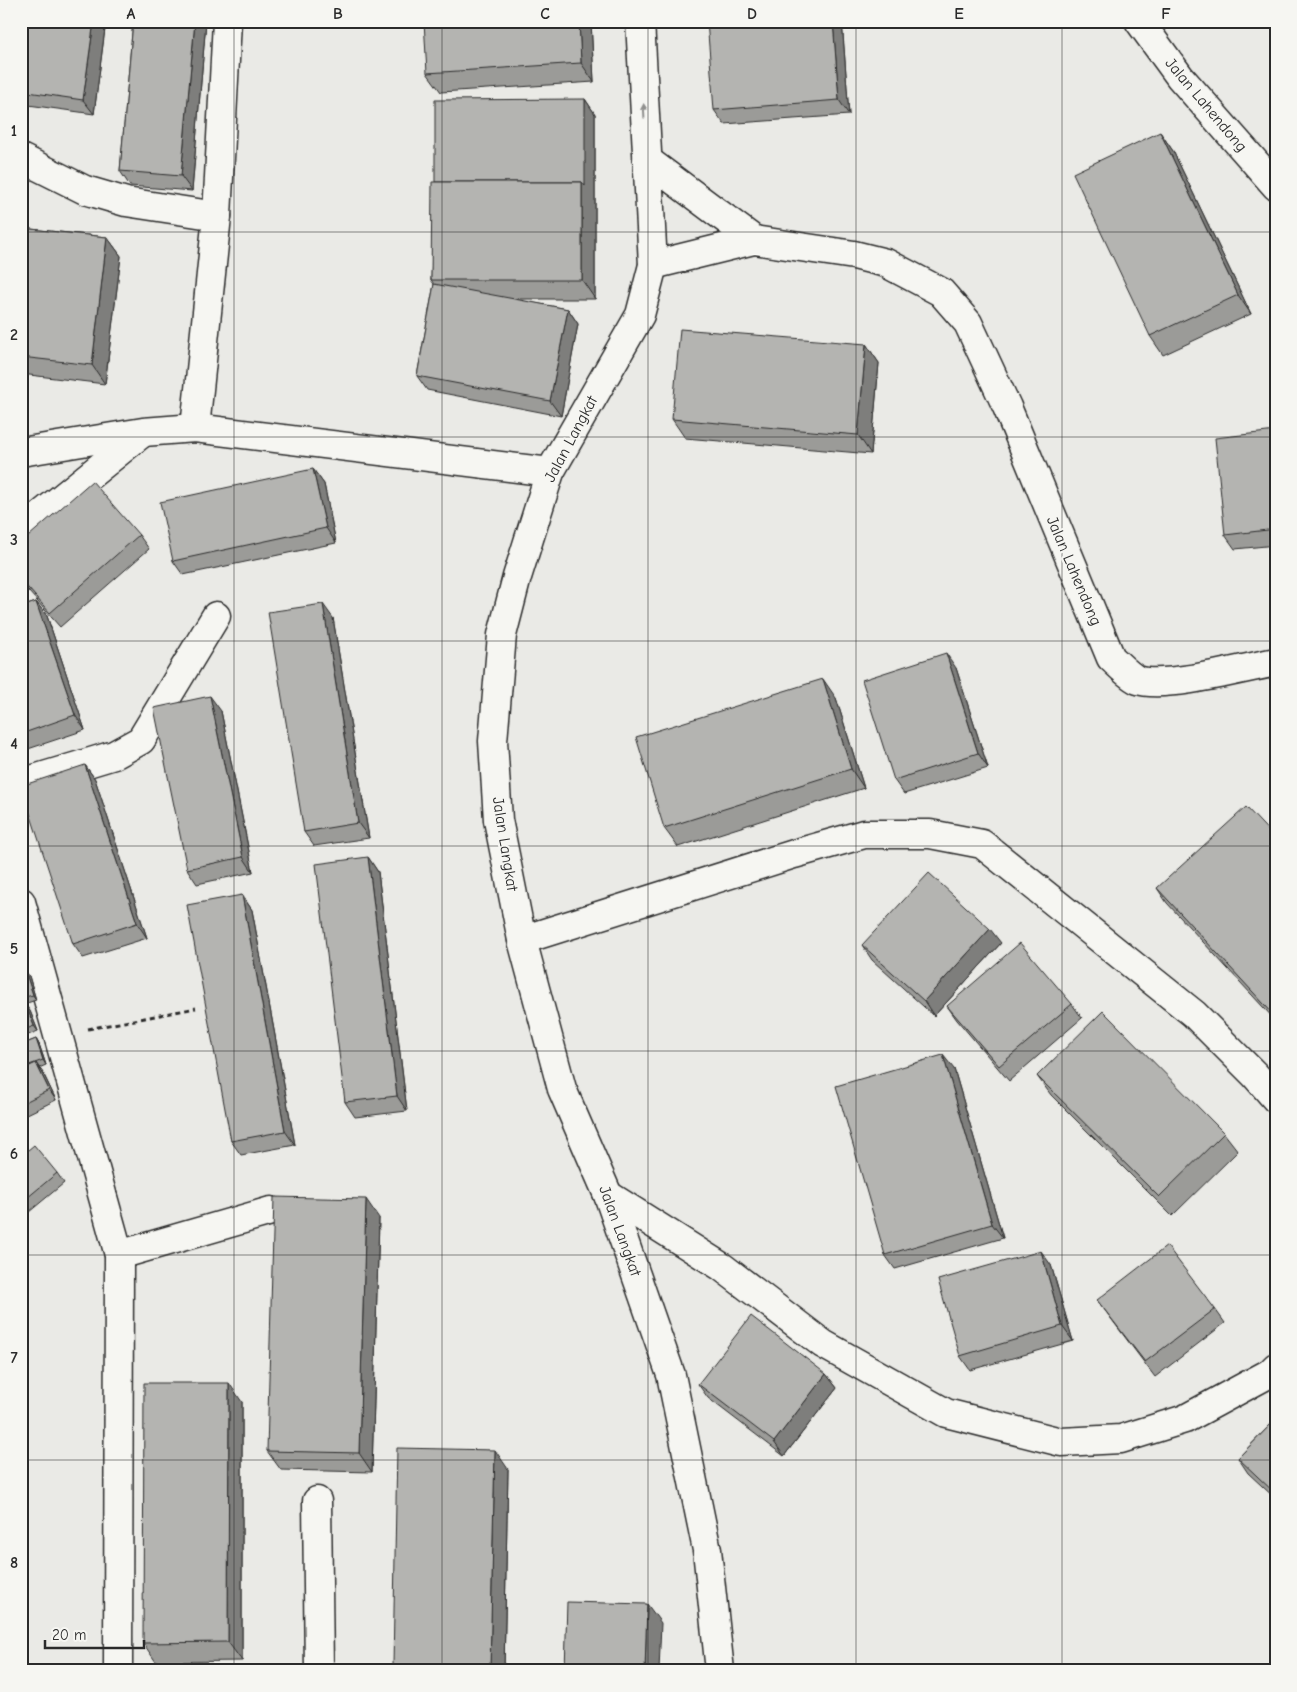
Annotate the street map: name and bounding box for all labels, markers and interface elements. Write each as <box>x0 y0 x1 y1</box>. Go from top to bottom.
text: A <box>127 5 136 23</box>
text: B <box>333 5 343 23</box>
text: C <box>540 5 550 23</box>
text: D <box>747 5 757 23</box>
text: E <box>954 5 964 23</box>
text: F <box>1161 5 1171 23</box>
street label: Jalan Lahendong <box>1161 54 1251 156</box>
one-way arrow <box>640 103 648 119</box>
text: 1 <box>11 122 17 140</box>
text: 2 <box>10 326 18 344</box>
street label: Jalan Langkat <box>541 392 601 485</box>
street label: Jalan Lahendong <box>1043 514 1105 628</box>
text: 3 <box>10 531 18 549</box>
text: 4 <box>10 735 18 753</box>
street label: Jalan Langkat <box>489 796 521 893</box>
text: 5 <box>10 940 18 958</box>
text: 6 <box>10 1145 18 1163</box>
street label: Jalan Langkat <box>595 1183 645 1279</box>
text: 7 <box>10 1349 18 1367</box>
text: 8 <box>10 1554 18 1572</box>
scale bar <box>45 1617 144 1649</box>
text: 20 m <box>52 1626 86 1644</box>

